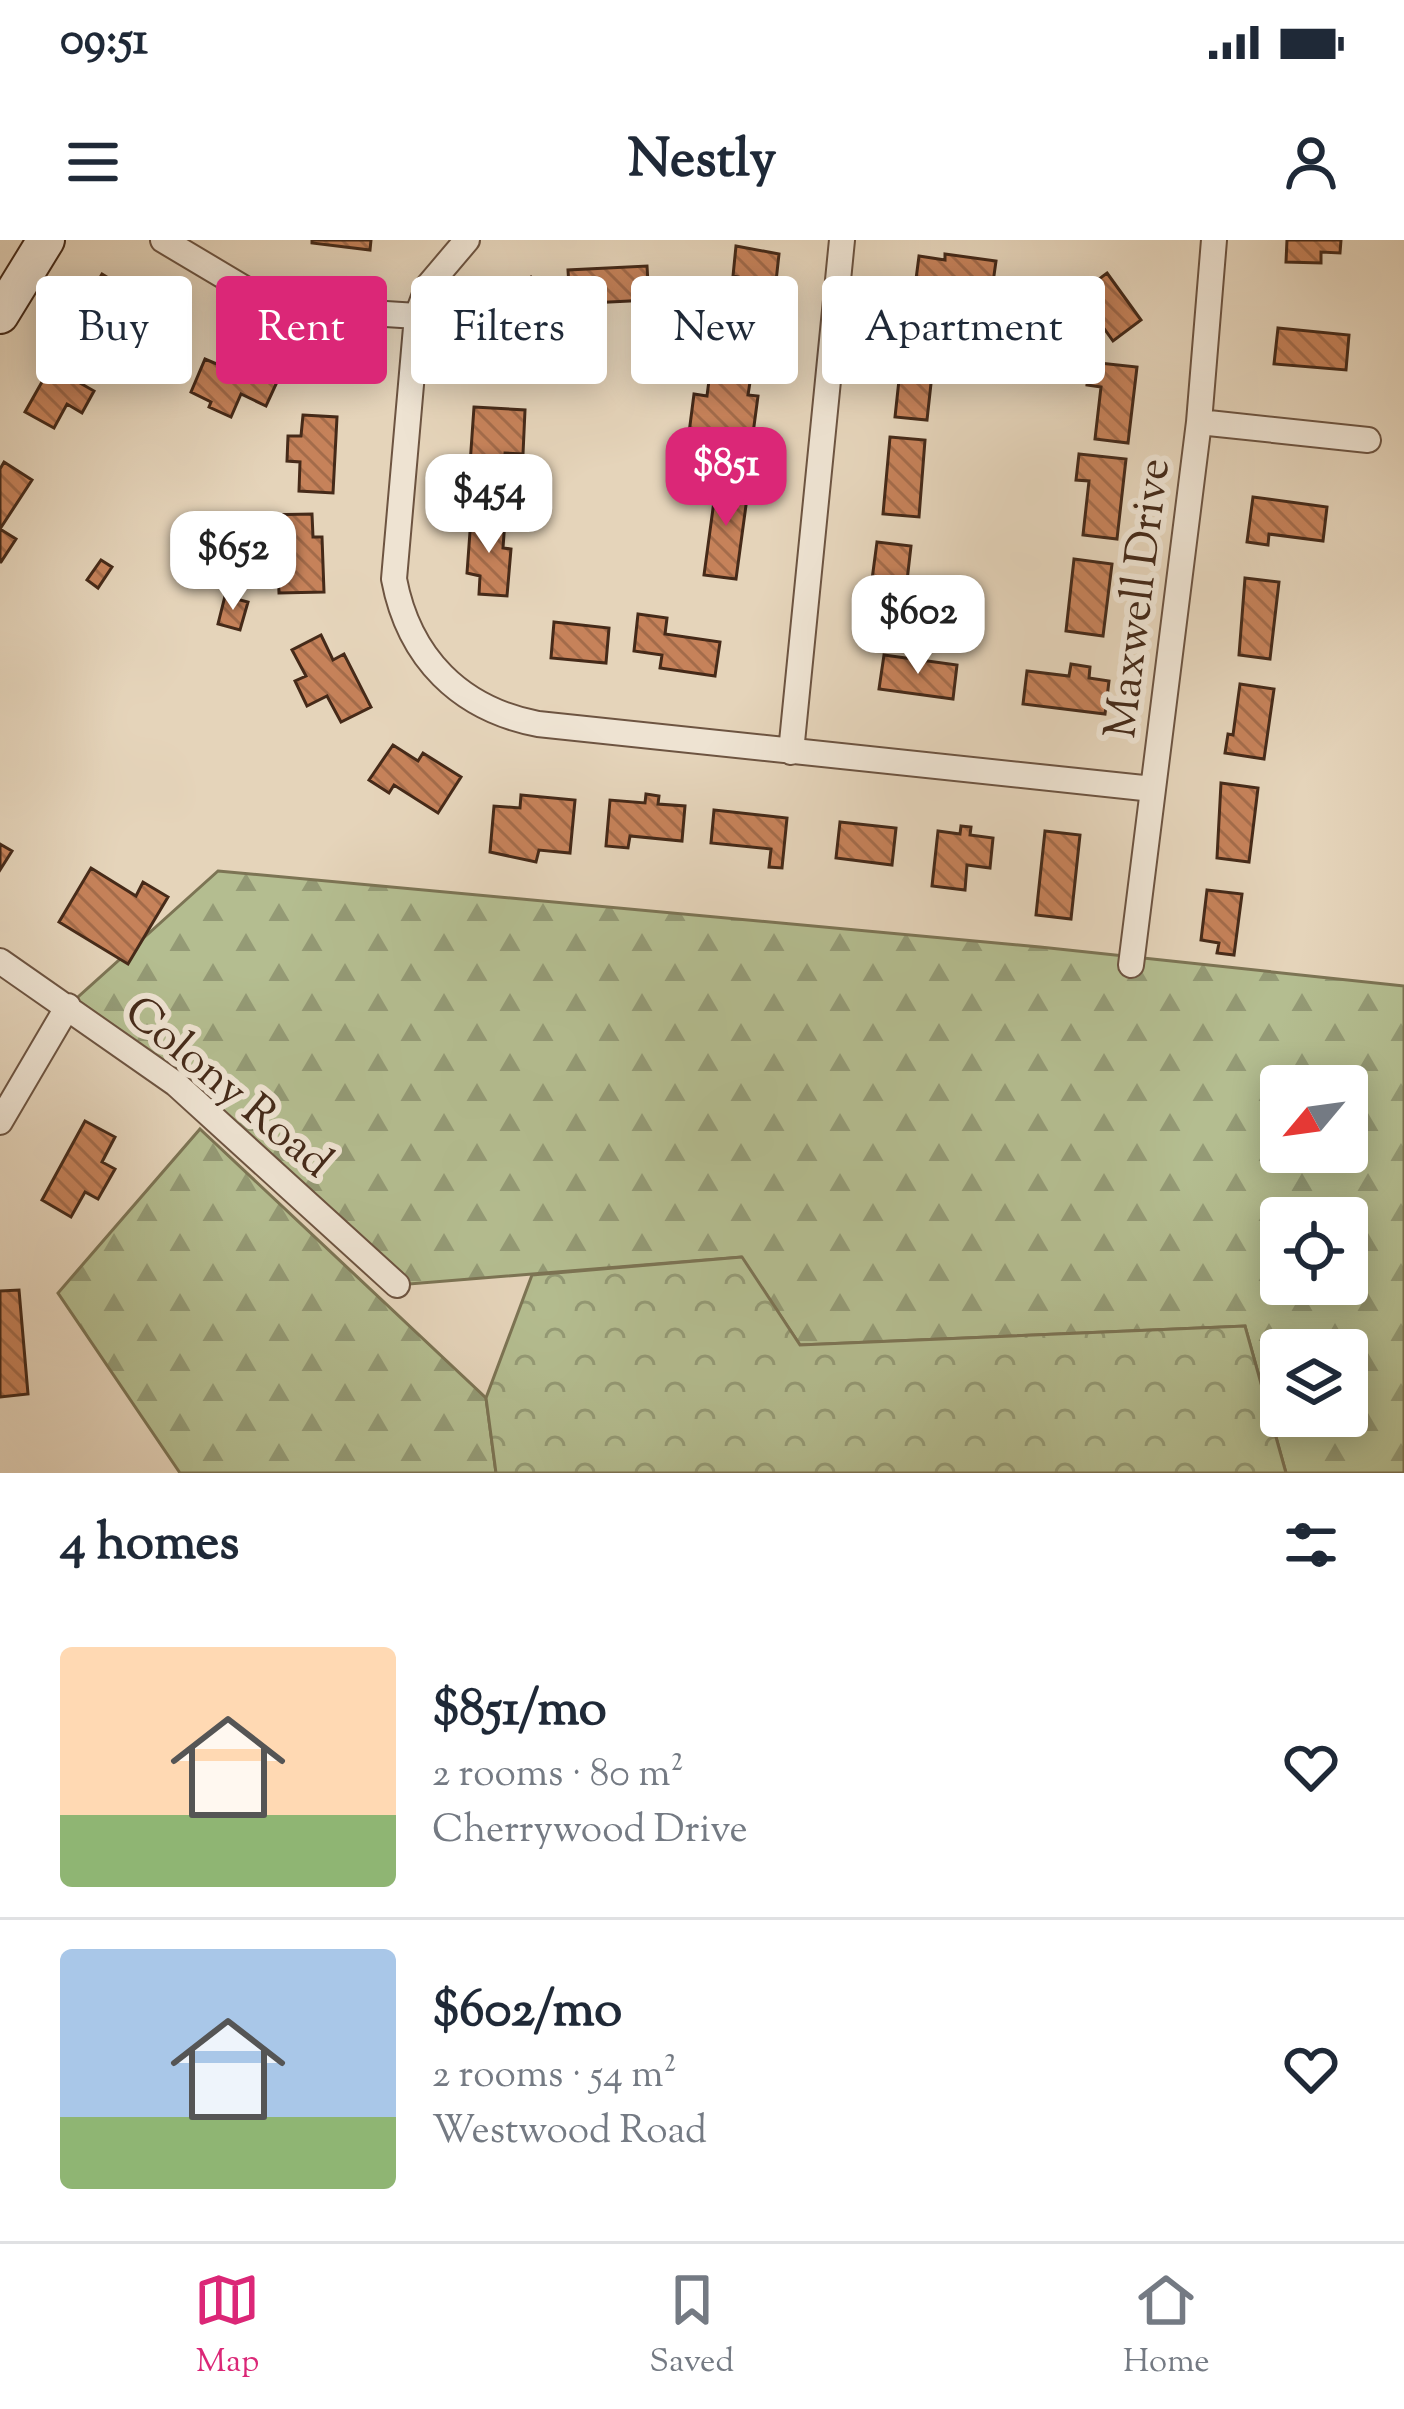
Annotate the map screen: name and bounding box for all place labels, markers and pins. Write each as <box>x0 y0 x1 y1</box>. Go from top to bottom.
pin: $851 <box>655 427 797 529</box>
pin: $454 <box>418 454 560 556</box>
pin: $652 <box>162 511 304 613</box>
pin: $602 <box>847 575 989 677</box>

